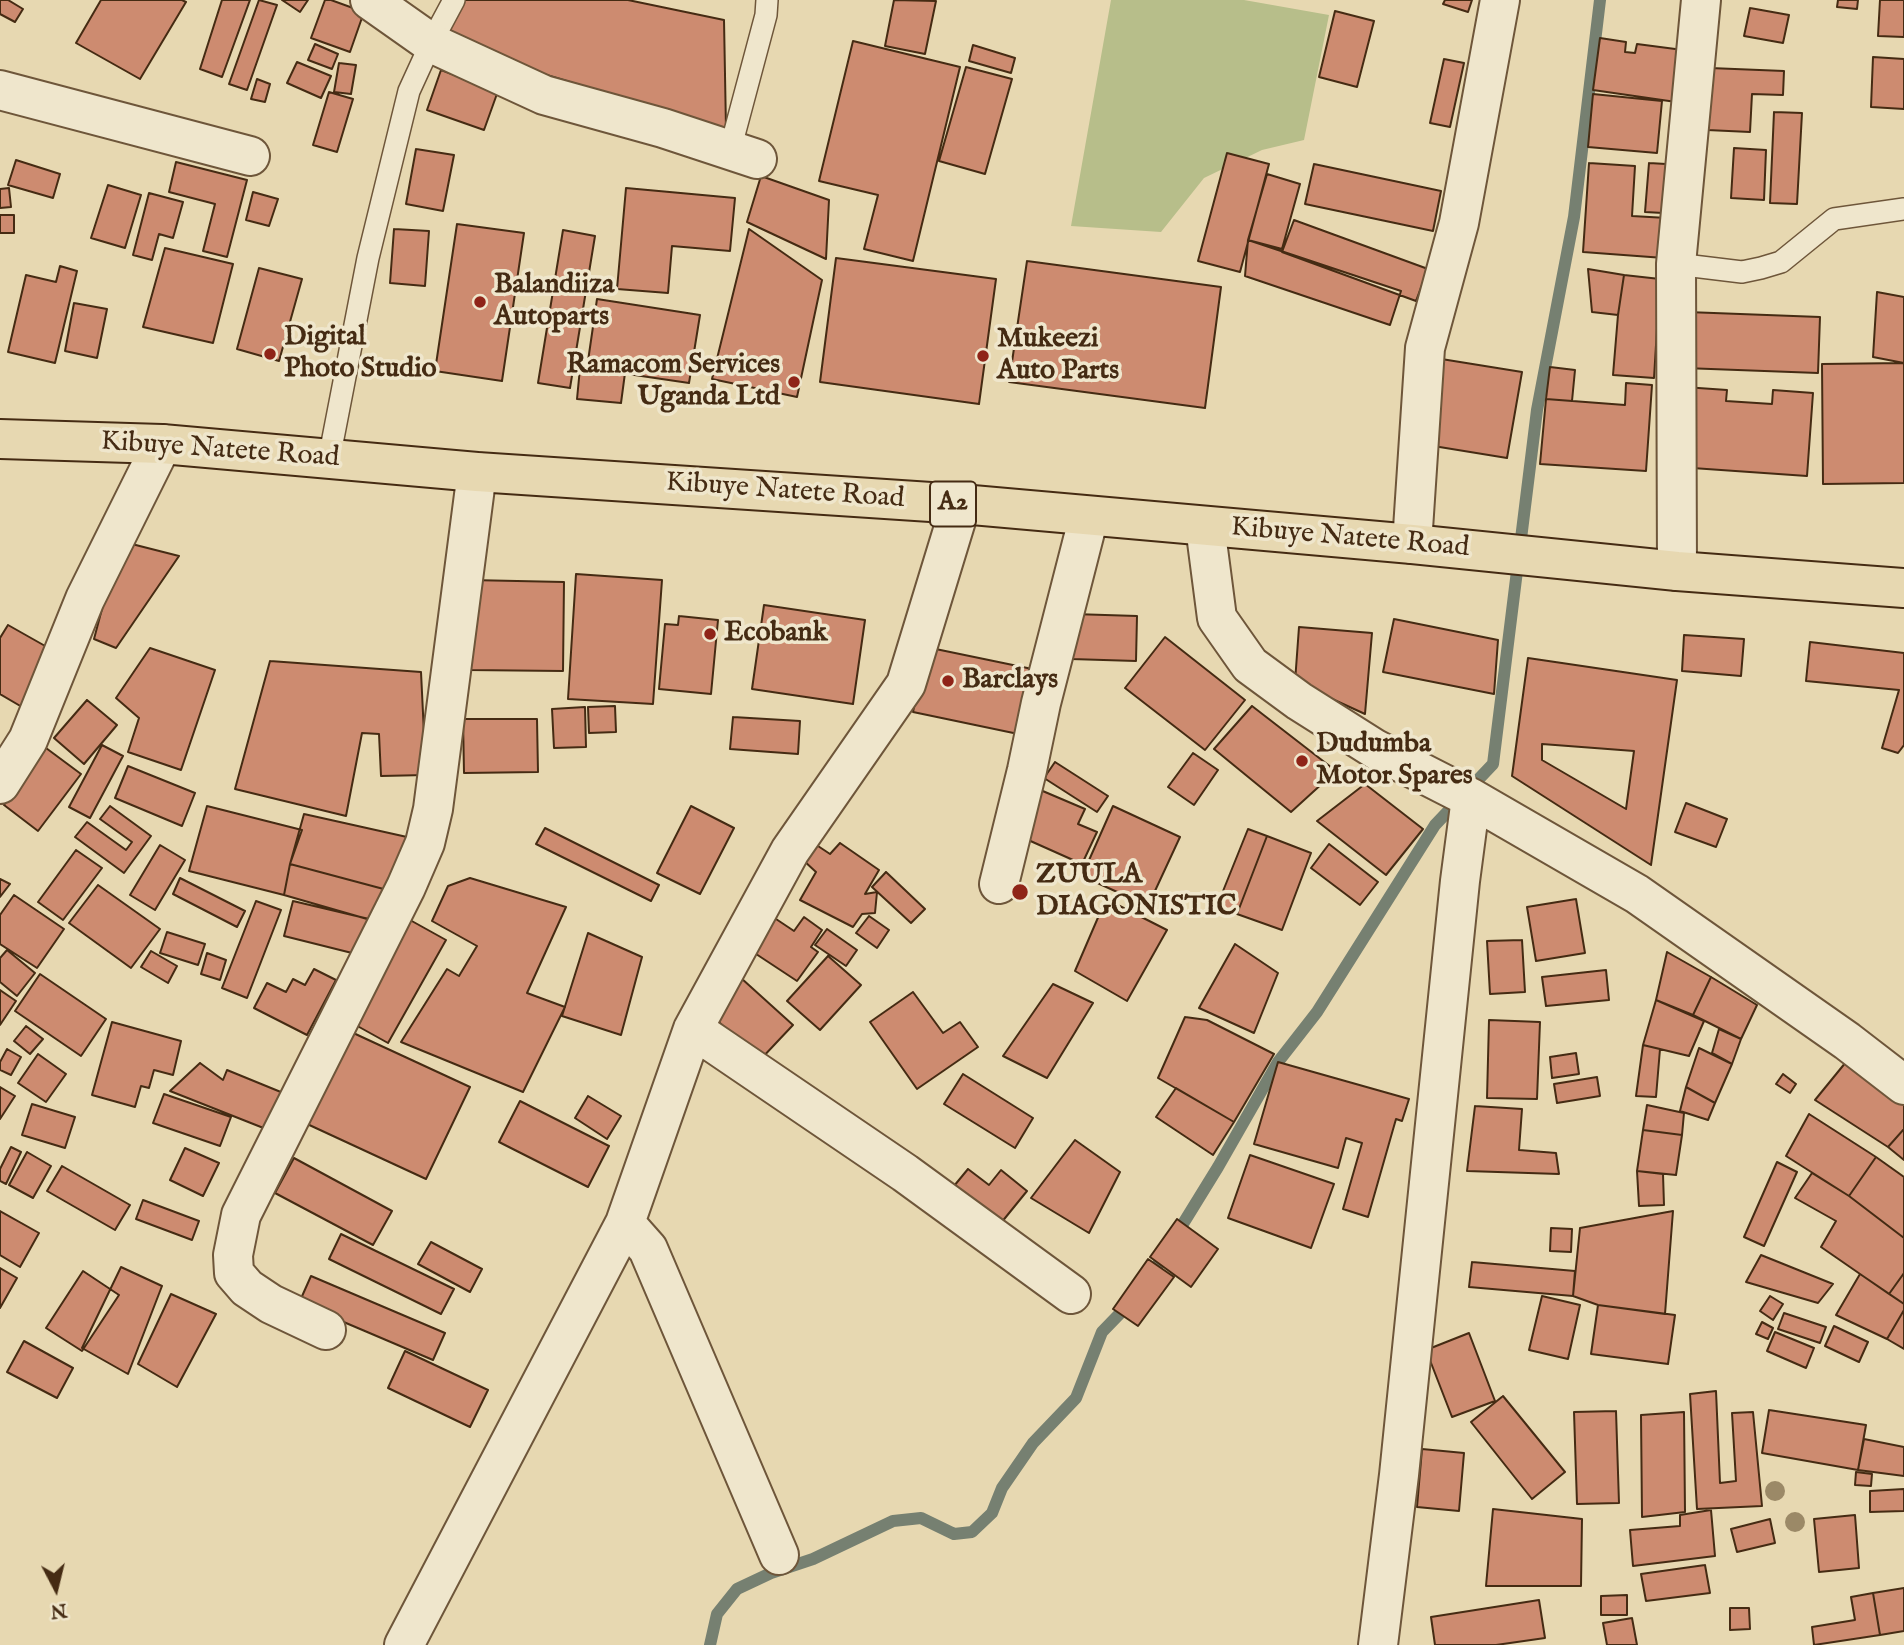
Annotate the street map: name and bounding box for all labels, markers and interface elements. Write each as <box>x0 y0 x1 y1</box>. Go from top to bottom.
place label: Balandiiza Autoparts <box>494 269 614 335</box>
marker: Balandiiza Autoparts <box>472 294 488 310</box>
place label: Digital Photo Studio <box>284 321 437 387</box>
place label: Mukeezi Auto Parts <box>997 323 1119 389</box>
marker: Digital Photo Studio <box>262 346 278 362</box>
marker: Mukeezi Auto Parts <box>975 348 991 364</box>
place label: Ramacom Services Uganda Ltd <box>566 349 780 415</box>
marker: Ramacom Services Uganda Ltd <box>786 374 802 390</box>
street label: Kibuye Natete Road <box>99 426 341 476</box>
street label: Kibuye Natete Road <box>664 467 906 517</box>
road number: A2 <box>930 482 976 526</box>
street label: Kibuye Natete Road <box>1229 512 1471 566</box>
place label: Ecobank <box>724 617 827 651</box>
marker: Ecobank <box>702 626 718 642</box>
place label: Barclays <box>962 664 1058 698</box>
marker: Barclays <box>940 673 956 689</box>
place label: Dudumba Motor Spares <box>1316 728 1473 794</box>
marker: Dudumba Motor Spares <box>1294 753 1310 769</box>
place label: ZUULA DIAGONISTIC <box>1036 859 1237 925</box>
marker: ZUULA DIAGONISTIC <box>1010 882 1030 902</box>
north arrow <box>21 1554 91 1624</box>
text: N <box>49 1597 68 1623</box>

